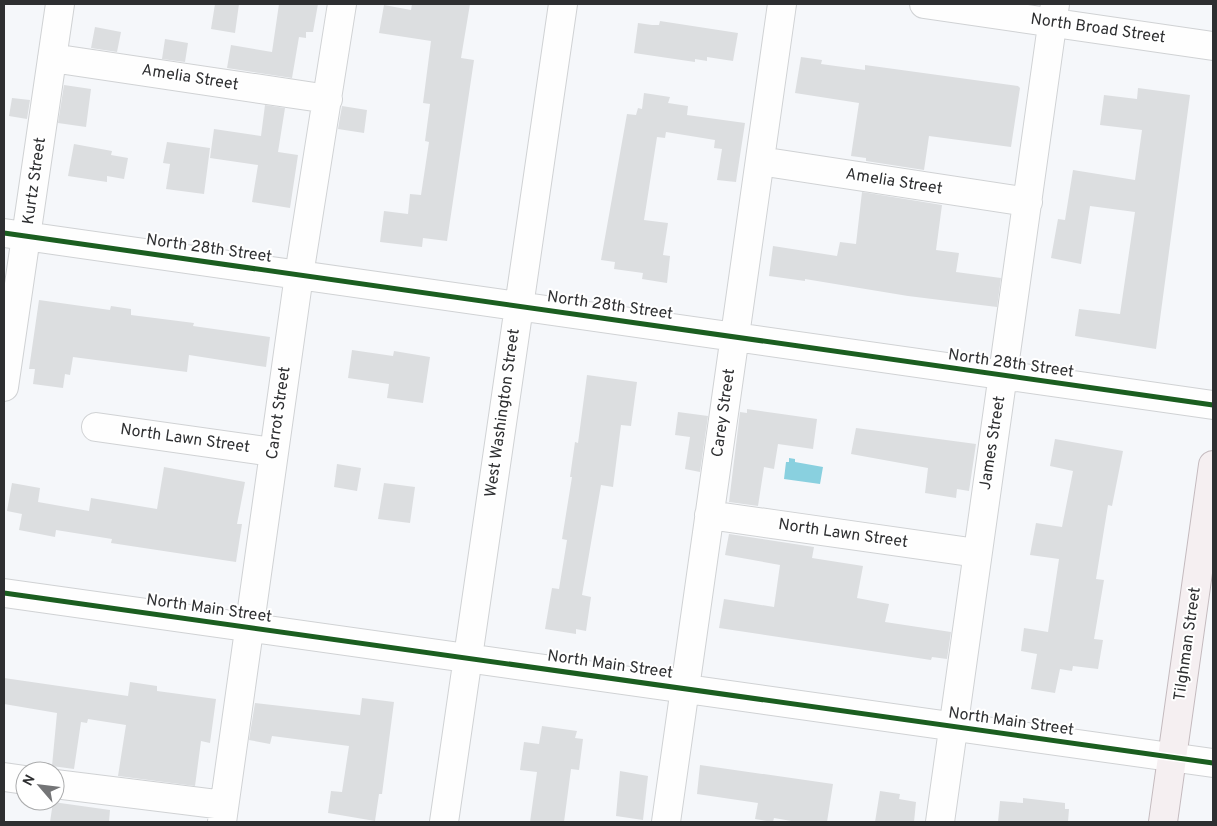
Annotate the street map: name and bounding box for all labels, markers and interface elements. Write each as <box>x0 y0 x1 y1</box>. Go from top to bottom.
street label: North Broad Street <box>1029 10 1167 48</box>
street label: Amelia Street <box>140 60 240 96</box>
street label: Kurtz Street <box>19 136 51 226</box>
street label: Amelia Street <box>844 164 944 200</box>
street label: North 28th Street <box>145 230 273 268</box>
street label: North 28th Street <box>546 287 674 325</box>
street label: West Washington Street <box>481 327 525 499</box>
street label: North 28th Street <box>947 345 1075 383</box>
street label: Carrot Street <box>263 365 295 461</box>
street label: Carey Street <box>708 367 740 459</box>
street label: James Street <box>976 395 1010 491</box>
street label: North Lawn Street <box>119 420 251 458</box>
street label: North Lawn Street <box>777 515 909 553</box>
street label: Tilghman Street <box>1170 586 1206 702</box>
street label: North Main Street <box>145 590 273 628</box>
street label: North Main Street <box>546 646 674 684</box>
street label: North Main Street <box>947 703 1075 741</box>
north arrow <box>15 761 65 811</box>
text: N <box>20 772 40 789</box>

